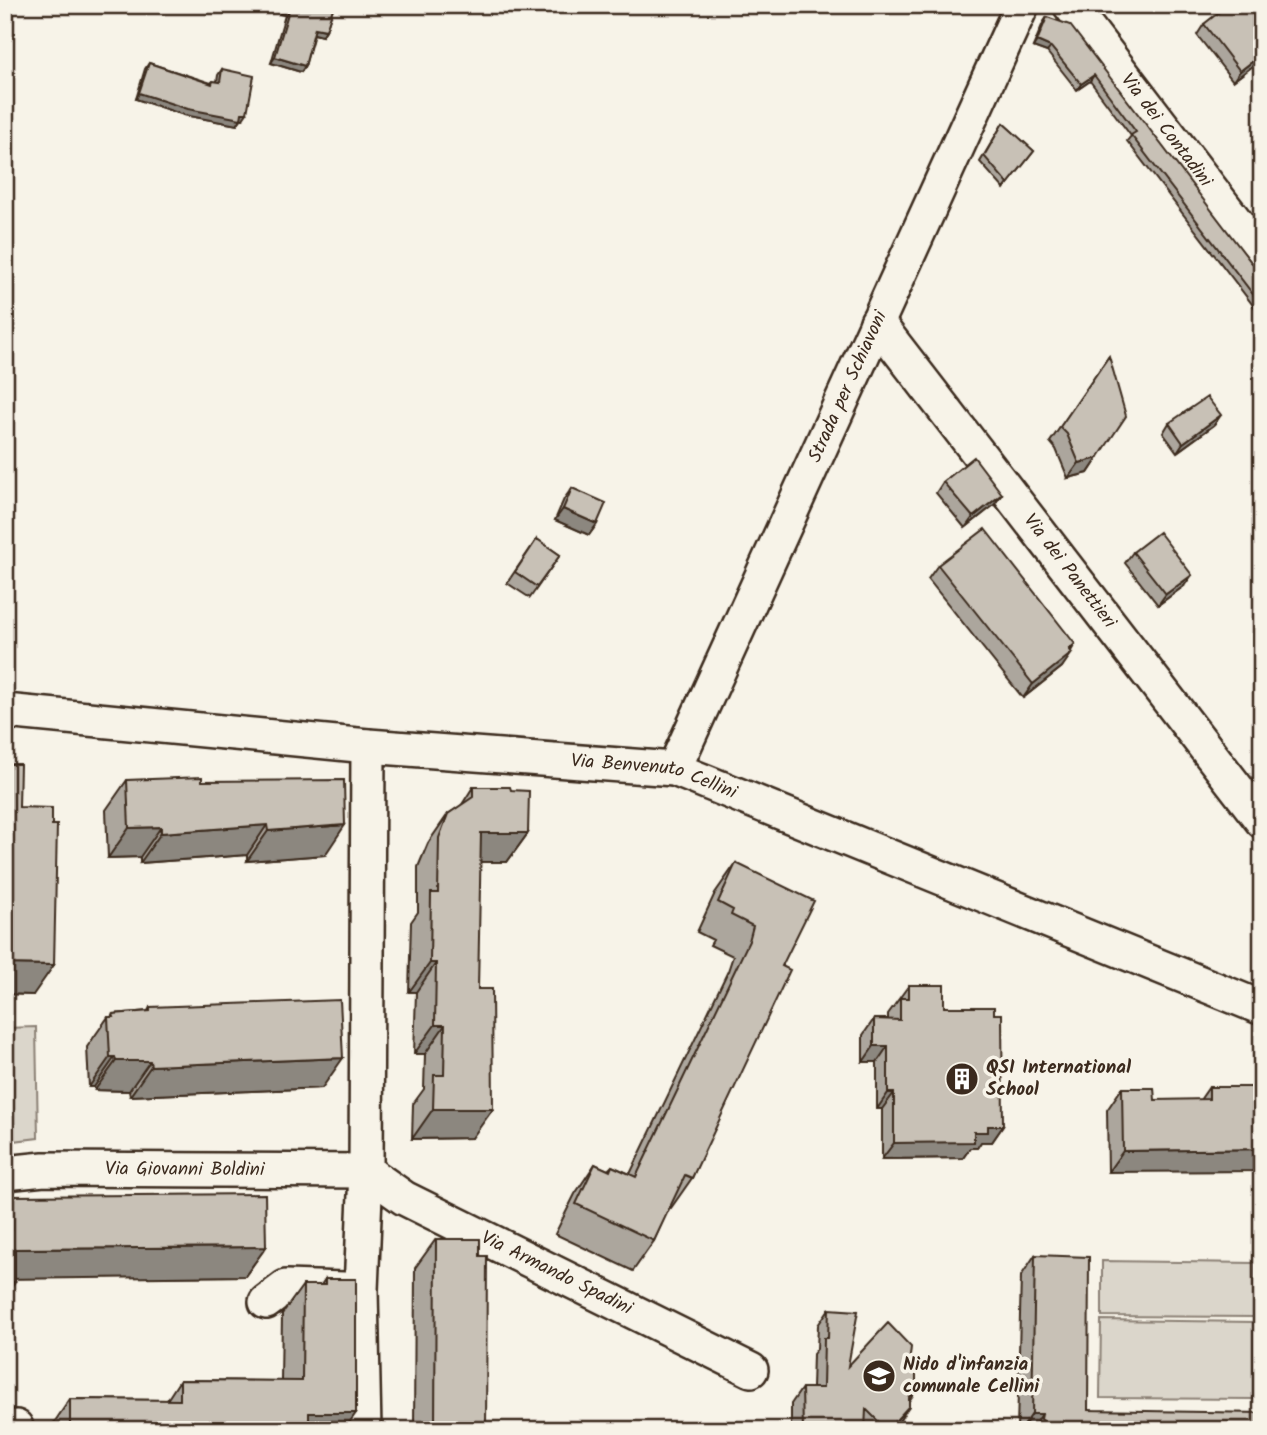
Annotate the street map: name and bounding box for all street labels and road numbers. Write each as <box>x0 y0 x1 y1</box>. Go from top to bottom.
street label: Via dei Contadini <box>1113 67 1220 195</box>
street label: Strada per Schiavoni <box>800 305 896 468</box>
street label: Via dei Panettieri <box>1015 508 1124 636</box>
street label: Via Benvenuto Cellini <box>570 746 743 808</box>
street label: Via Giovanni Boldini <box>105 1154 266 1185</box>
street label: Via Armando Spadini <box>476 1223 639 1324</box>

